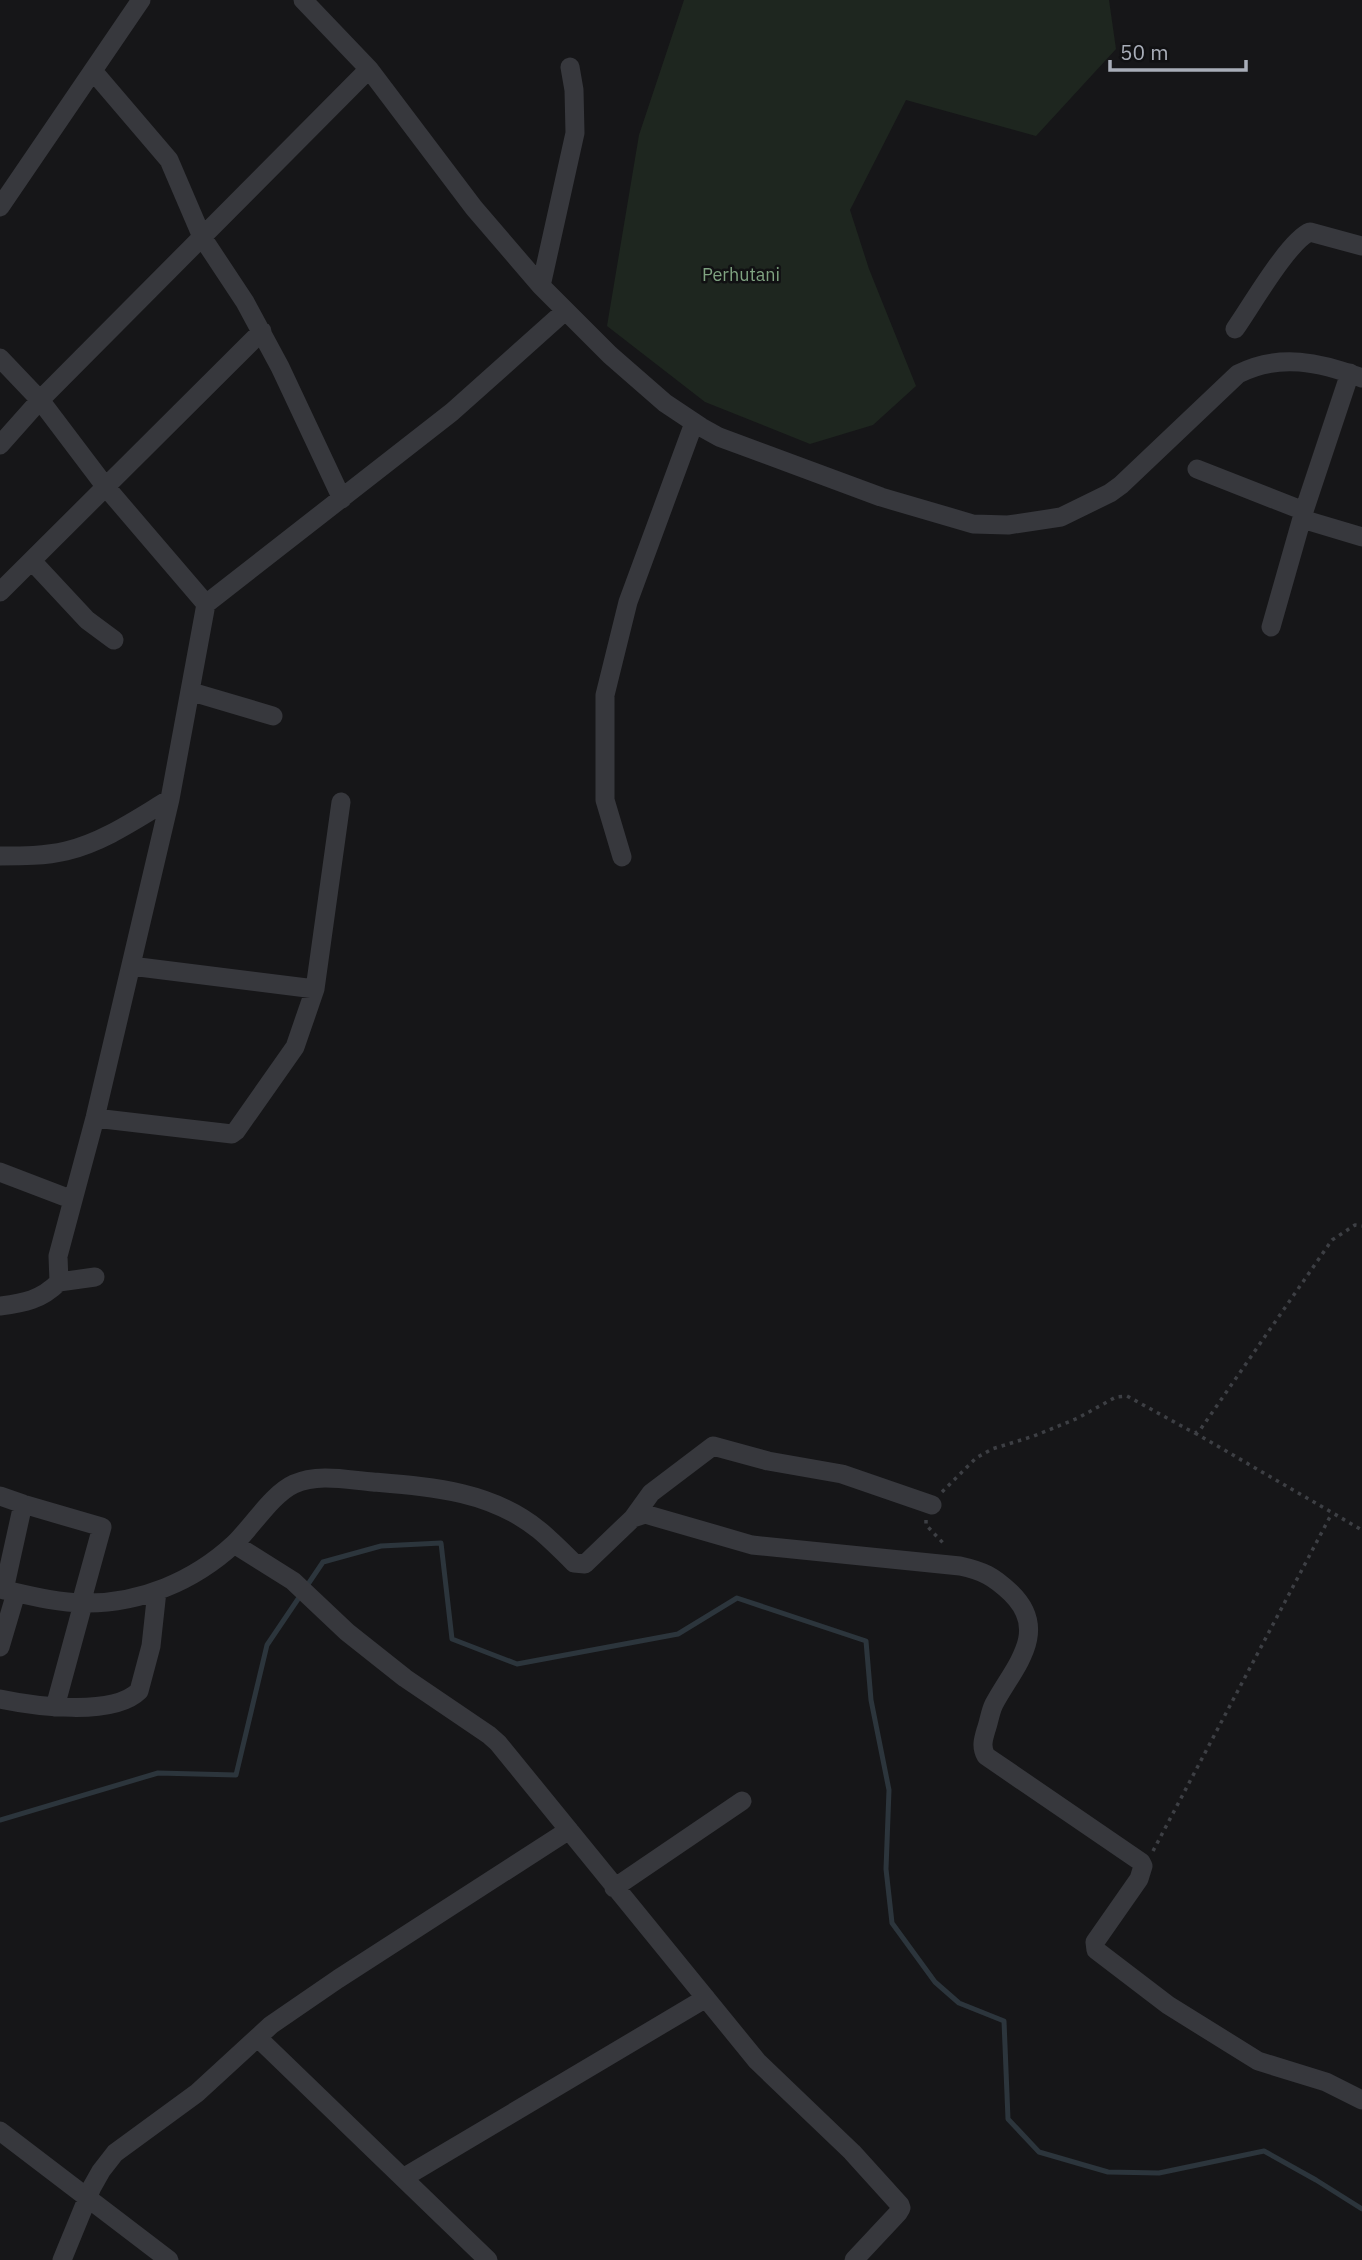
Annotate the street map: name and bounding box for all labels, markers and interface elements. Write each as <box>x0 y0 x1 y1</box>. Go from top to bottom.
scale bar <box>1110 28 1246 72</box>
text: 50 m <box>1120 38 1169 66</box>
park label: Perhutani <box>702 263 780 286</box>

